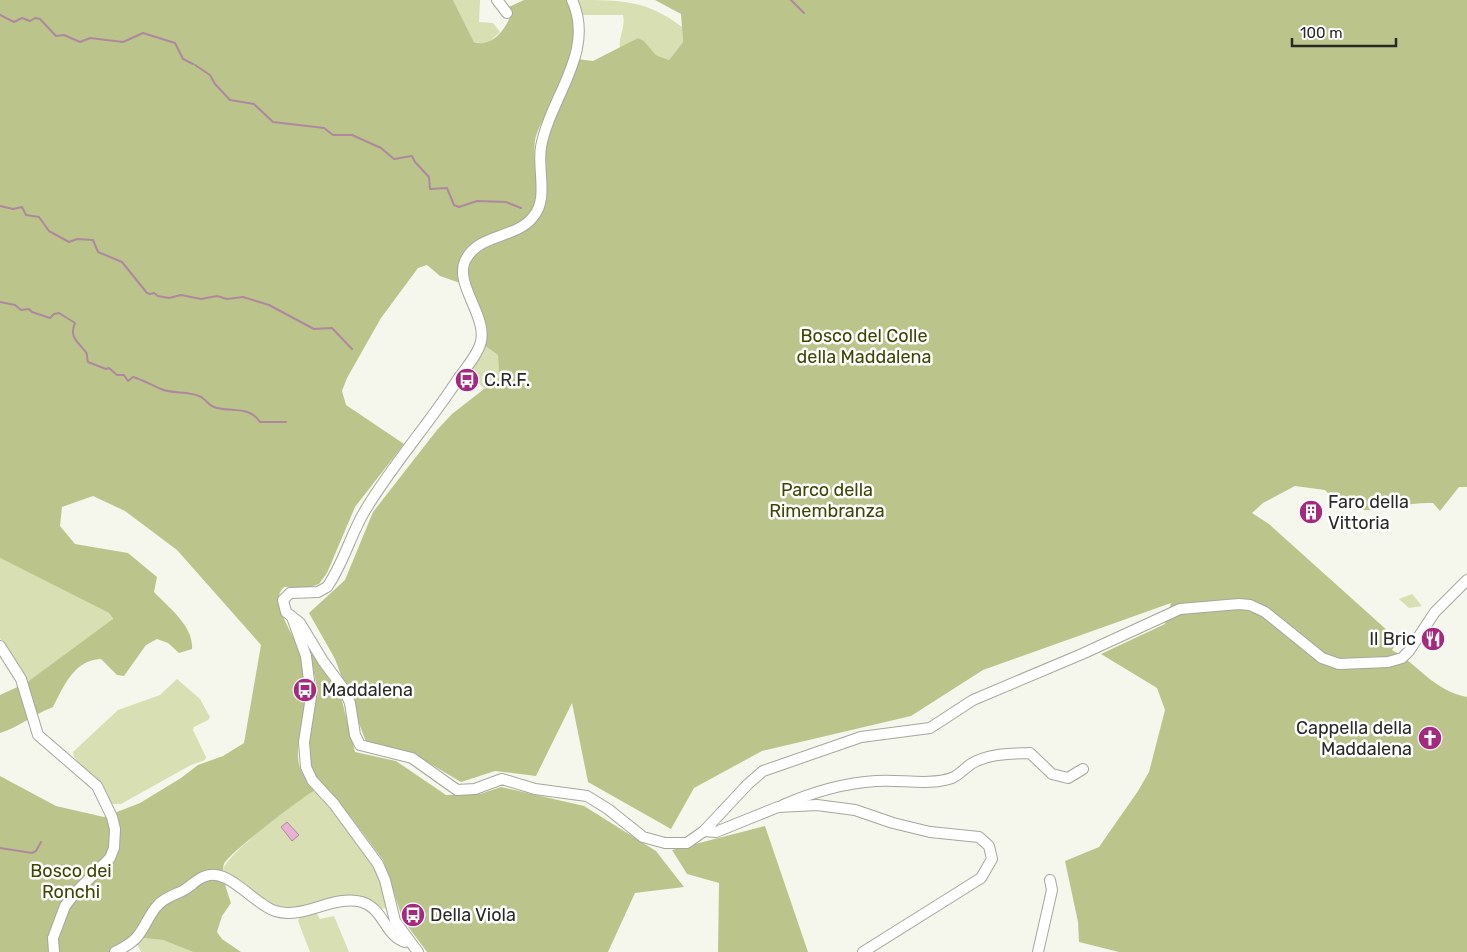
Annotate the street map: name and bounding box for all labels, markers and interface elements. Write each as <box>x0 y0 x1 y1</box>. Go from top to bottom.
scale bar <box>1292 15 1396 47</box>
text: 100 m <box>1300 24 1342 42</box>
park label: Bosco del Colle della Maddalena <box>797 325 931 368</box>
bus stop icon: C.R.F. <box>454 367 480 393</box>
place label: C.R.F. <box>484 369 530 391</box>
park label: Parco della Rimembranza <box>769 479 885 522</box>
place label: Faro della Vittoria <box>1328 491 1409 534</box>
building icon: Faro della Vittoria <box>1298 499 1324 525</box>
restaurant icon: Il Bric <box>1420 626 1446 652</box>
place label: Il Bric <box>1369 628 1416 650</box>
bus stop icon: Maddalena <box>292 677 318 703</box>
place label: Maddalena <box>322 679 413 701</box>
place label: Cappella della Maddalena <box>1296 717 1412 760</box>
church icon: Cappella della Maddalena <box>1417 725 1443 751</box>
park label: Bosco dei Ronchi <box>30 860 112 903</box>
bus stop icon: Della Viola <box>400 902 426 928</box>
place label: Della Viola <box>430 904 516 926</box>

